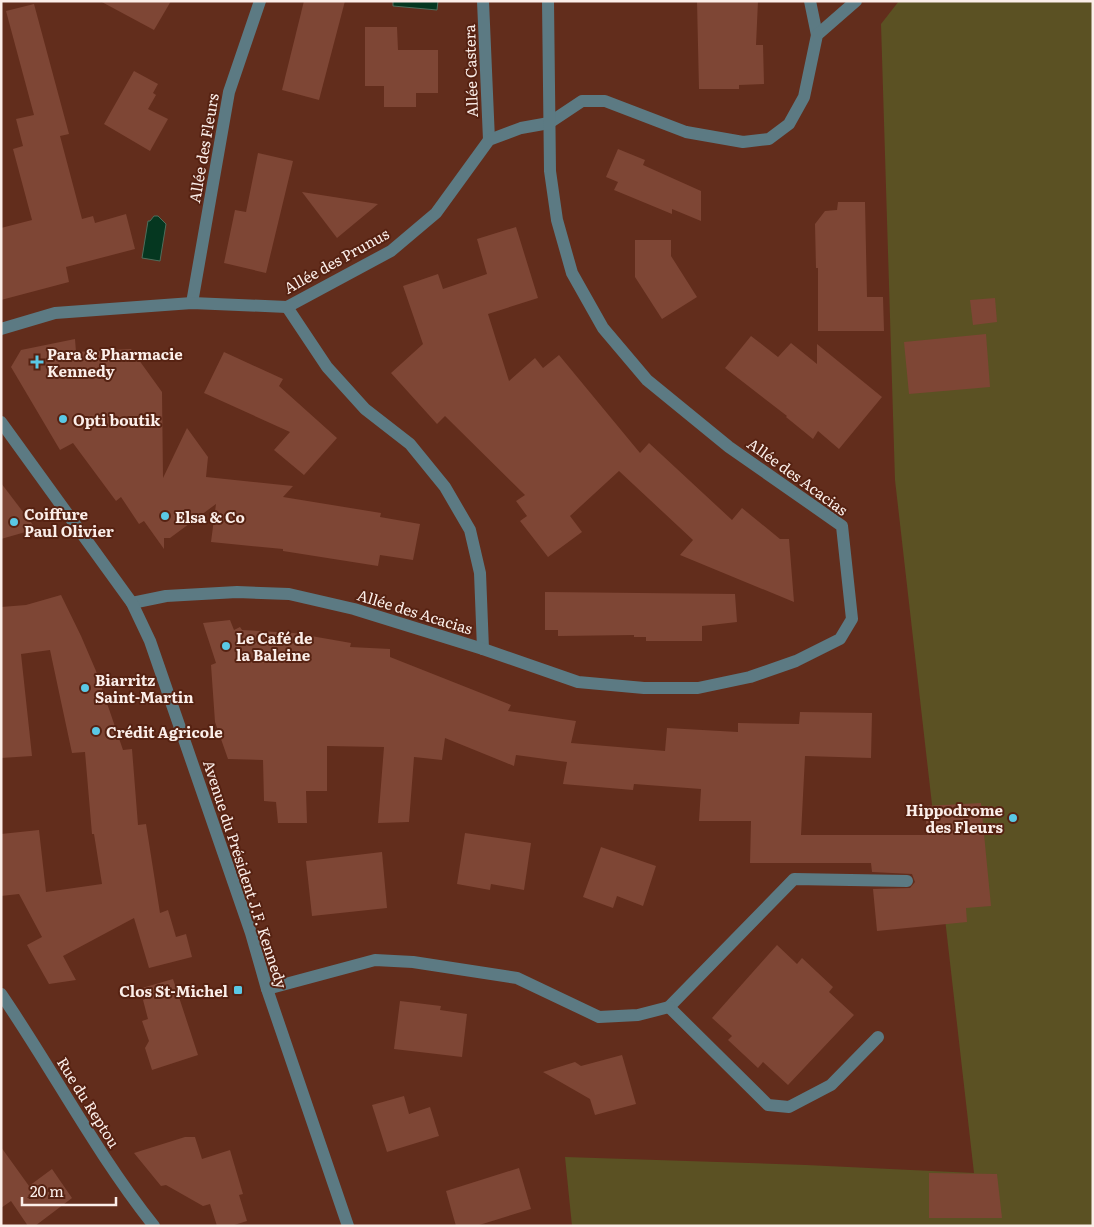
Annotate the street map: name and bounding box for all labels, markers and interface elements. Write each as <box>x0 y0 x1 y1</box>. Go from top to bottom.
street label: Allée Castera <box>457 23 483 118</box>
street label: Allée des Fleurs <box>182 91 224 205</box>
street label: Allée des Prunus <box>279 221 393 299</box>
place label: Para & Pharmacie Kennedy <box>47 342 183 382</box>
marker: Para & Pharmacie Kennedy <box>31 356 43 368</box>
place label: Opti boutik <box>73 408 161 431</box>
marker: Opti boutik <box>57 413 69 425</box>
street label: Allée des Acacias <box>743 432 853 521</box>
place label: Coiffure Paul Olivier <box>24 502 114 542</box>
place label: Elsa & Co <box>175 505 245 528</box>
marker: Elsa & Co <box>159 510 171 522</box>
marker: Coiffure Paul Olivier <box>8 516 20 528</box>
street label: Allée des Acacias <box>354 583 476 640</box>
place label: Le Café de la Baleine <box>236 626 313 666</box>
marker: Le Café de la Baleine <box>220 640 232 652</box>
place label: Biarritz Saint-Martin <box>95 668 194 708</box>
marker: Biarritz Saint-Martin <box>79 682 91 694</box>
place label: Crédit Agricole <box>106 720 223 743</box>
marker: Crédit Agricole <box>90 725 102 737</box>
street label: Avenue du Président J.F. Kennedy <box>198 757 294 992</box>
place label: Hippodrome des Fleurs <box>906 798 1004 838</box>
marker: Hippodrome des Fleurs <box>1007 812 1019 824</box>
place label: Clos St-Michel <box>119 979 229 1002</box>
marker: Clos St-Michel <box>232 984 244 996</box>
street label: Rue du Reptou <box>52 1052 126 1152</box>
scale bar <box>22 1174 116 1206</box>
text: 20 m <box>30 1179 64 1202</box>

